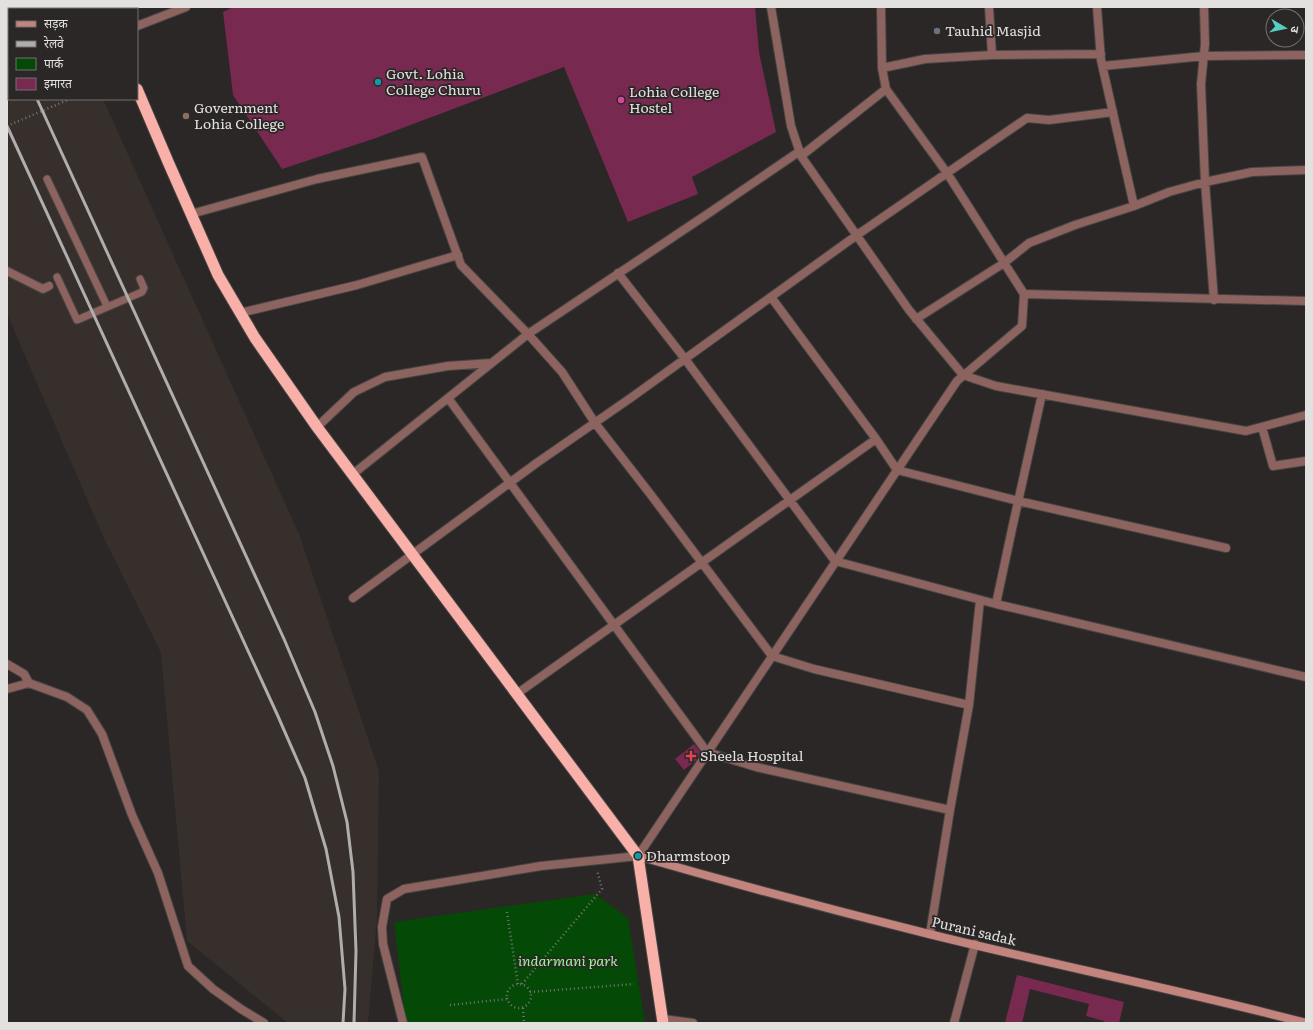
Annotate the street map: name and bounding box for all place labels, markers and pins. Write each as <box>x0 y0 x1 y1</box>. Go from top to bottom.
place label: Tauhid Masjid <box>945 20 1041 40</box>
marker: Tauhid Masjid <box>932 26 942 36</box>
place label: Govt. Lohia College Churu <box>386 63 481 99</box>
marker: Govt. Lohia College Churu <box>373 77 383 87</box>
place label: Lohia College Hostel <box>629 81 719 117</box>
marker: Lohia College Hostel <box>616 95 626 105</box>
place label: Government Lohia College <box>194 97 284 133</box>
marker: Government Lohia College <box>181 111 191 121</box>
place label: Sheela Hospital <box>700 745 804 765</box>
marker: Sheela Hospital <box>685 750 697 762</box>
place label: Dharmstoop <box>646 845 730 865</box>
marker: Dharmstoop <box>633 851 643 861</box>

